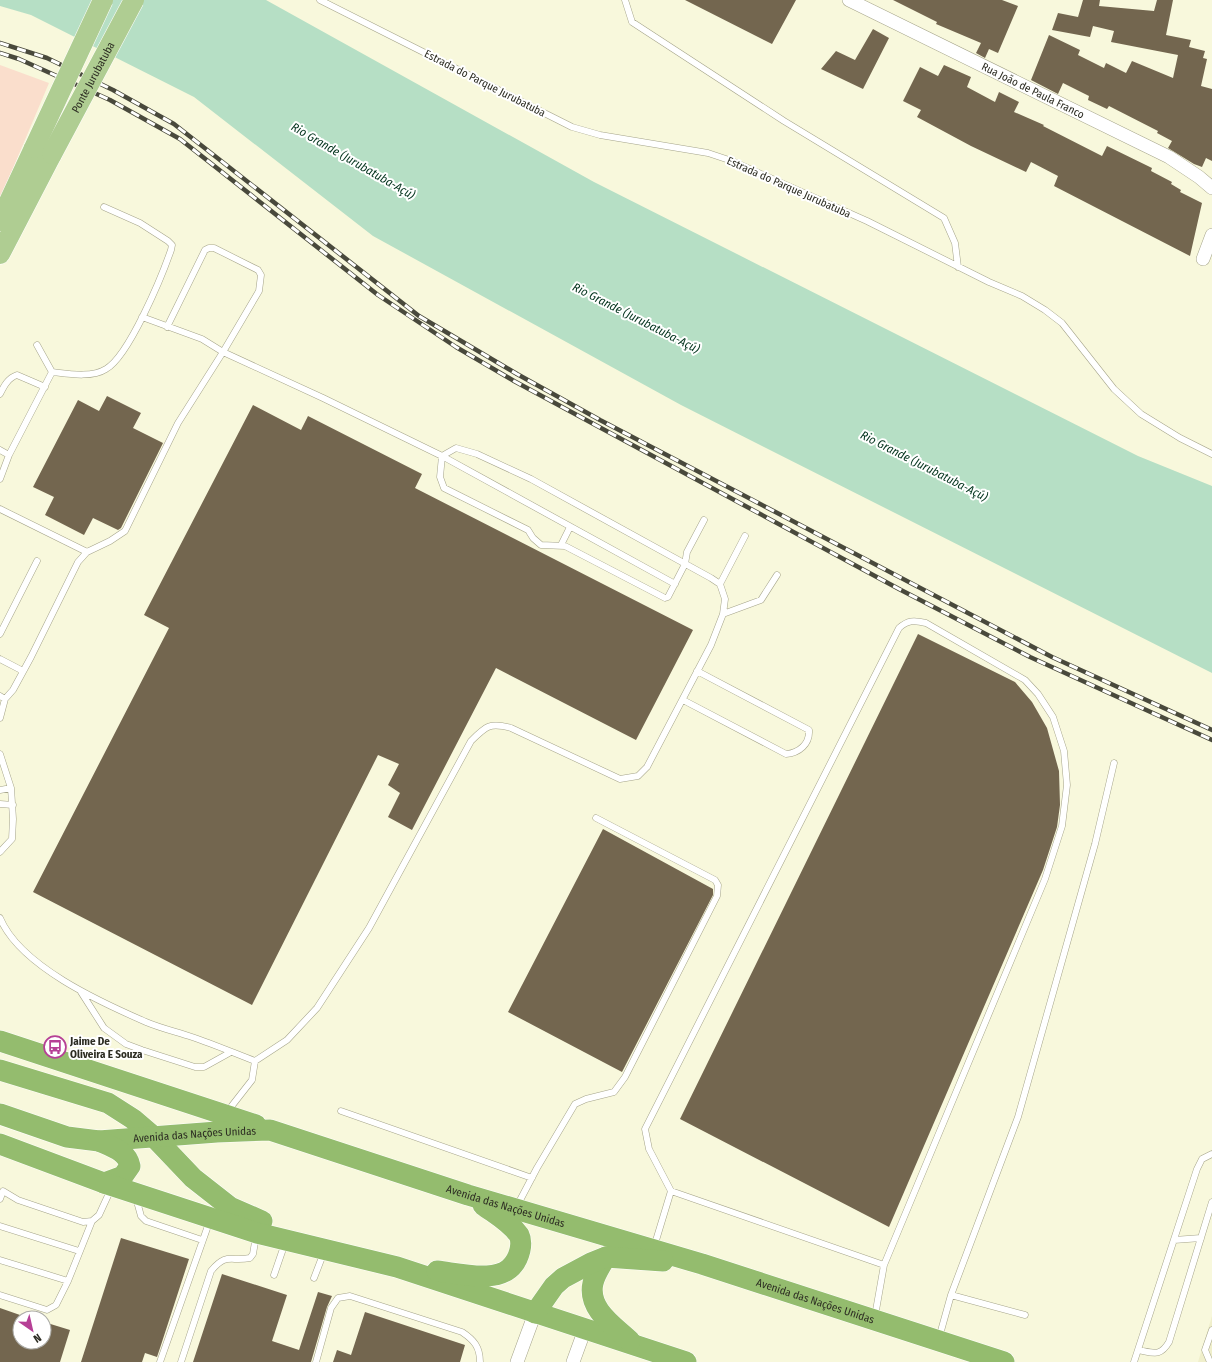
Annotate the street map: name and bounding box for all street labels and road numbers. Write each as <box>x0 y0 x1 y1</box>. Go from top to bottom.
street label: Ponte Jurubatuba <box>69 40 118 115</box>
street label: Estrada do Parque Jurubatuba <box>422 47 548 120</box>
street label: Rua João de Paula Franco <box>979 60 1087 122</box>
street label: Estrada do Parque Jurubatuba <box>725 154 853 221</box>
street label: Avenida das Nações Unidas <box>133 1125 257 1145</box>
street label: Avenida das Nações Unidas <box>444 1182 567 1230</box>
street label: Avenida das Nações Unidas <box>755 1276 876 1327</box>

